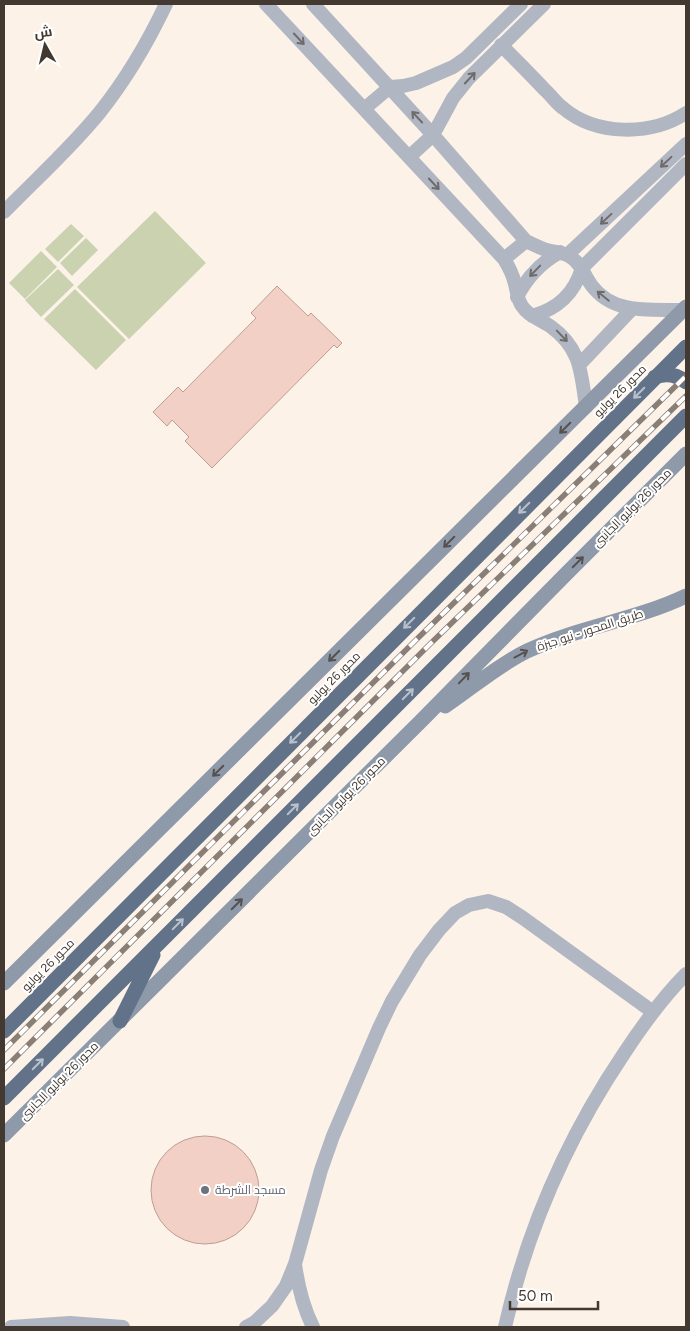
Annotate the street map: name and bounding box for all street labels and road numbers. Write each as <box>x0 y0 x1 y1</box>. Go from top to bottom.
street label: محور 26 يوليو <box>591 362 649 420</box>
street label: محور 26 يوليو الجانبى <box>590 466 674 550</box>
street label: طريق المحور - نيو جيزة <box>535 606 645 654</box>
street label: محور 26 يوليو <box>305 649 363 707</box>
street label: محور 26 يوليو الجانبى <box>304 754 388 838</box>
street label: محور 26 يوليو <box>19 936 77 994</box>
street label: محور 26 يوليو الجانبى <box>17 1039 101 1123</box>

